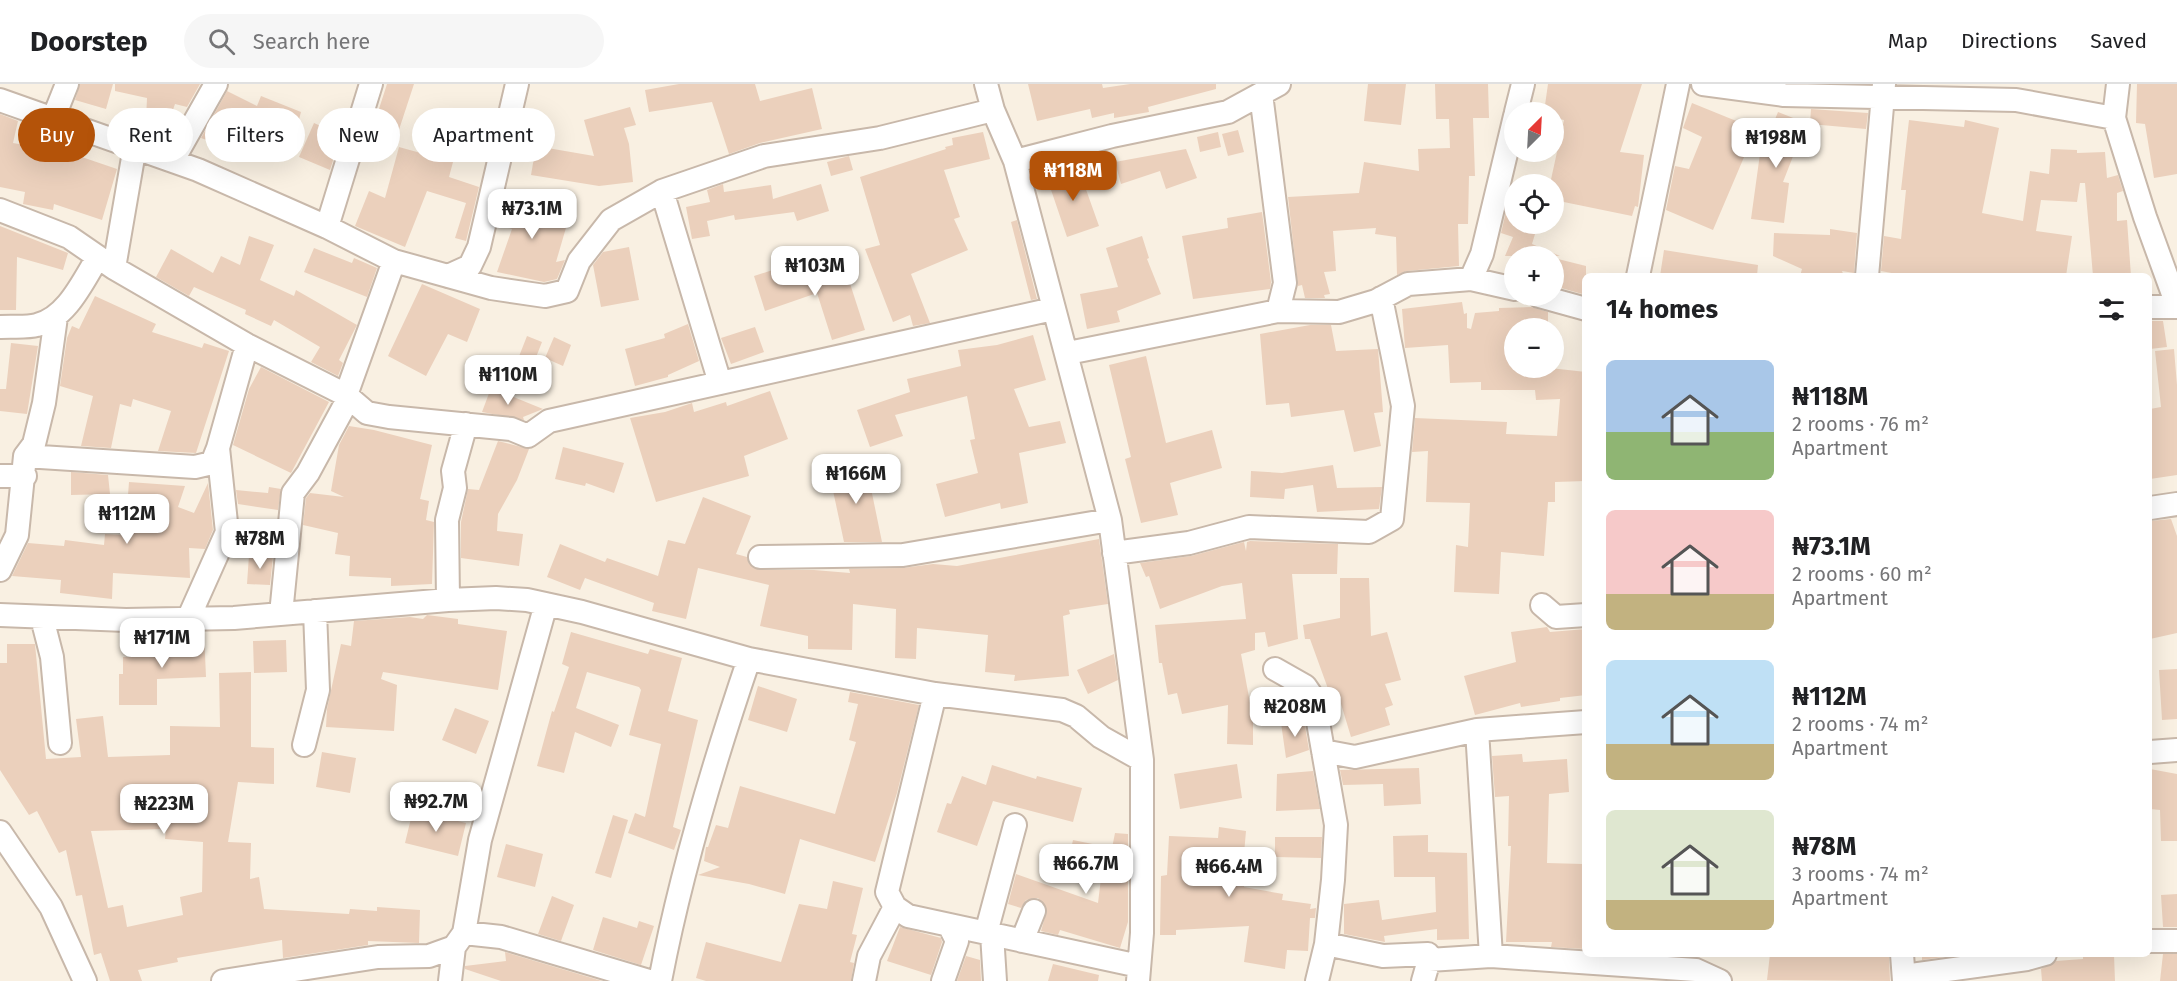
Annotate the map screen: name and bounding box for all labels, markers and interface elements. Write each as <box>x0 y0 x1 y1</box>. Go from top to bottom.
search box <box>184 14 604 68</box>
text: Doorstep <box>30 25 148 58</box>
icon: search <box>205 25 238 58</box>
text: Search here <box>253 28 370 55</box>
text: Map <box>1888 28 1928 54</box>
text: Directions <box>1961 28 2057 54</box>
text: Saved <box>2090 28 2147 54</box>
north arrow <box>1504 102 1564 162</box>
map controls <box>1504 102 1564 378</box>
chip: Buy <box>18 108 95 162</box>
chip: Rent <box>107 108 193 162</box>
chip: Filters <box>205 108 305 162</box>
chip: New <box>317 108 400 162</box>
chip: Apartment <box>412 108 555 162</box>
pin: ₦198M <box>1734 118 1818 169</box>
text: ₦198M <box>1746 125 1806 149</box>
pin: ₦118M <box>1031 151 1115 202</box>
text: ₦118M <box>1044 158 1102 182</box>
button: locate <box>1504 174 1564 234</box>
pin: ₦73.1M <box>483 189 581 240</box>
text: ₦73.1M <box>502 196 562 220</box>
pin: ₦103M <box>773 246 857 297</box>
button: + <box>1504 246 1564 306</box>
text: ₦103M <box>785 253 845 277</box>
icon: filters <box>2095 293 2128 326</box>
text: 14 homes <box>1606 294 1718 325</box>
button: − <box>1504 318 1564 378</box>
pin: ₦110M <box>466 355 550 406</box>
text: ₦110M <box>479 362 537 386</box>
text: ₦118M <box>1792 381 1868 412</box>
icon: home <box>1654 384 1726 456</box>
text: 2 rooms · 76 m² <box>1792 412 1929 436</box>
text: Apartment <box>1792 436 1888 460</box>
pin: ₦166M <box>814 454 898 505</box>
text: ₦166M <box>826 461 886 485</box>
pin: ₦112M <box>85 494 169 545</box>
text: ₦112M <box>98 501 156 525</box>
pin: ₦78M <box>224 519 296 570</box>
text: ₦78M <box>235 526 285 550</box>
text: ₦73.1M <box>1792 531 1871 562</box>
icon: home <box>1654 534 1726 606</box>
text: 2 rooms · 60 m² <box>1792 562 1932 586</box>
text: Apartment <box>1792 586 1888 610</box>
pin: ₦171M <box>120 618 204 669</box>
text: ₦171M <box>134 625 190 649</box>
text: ₦112M <box>1792 681 1867 712</box>
icon: home <box>1654 684 1726 756</box>
pin: ₦208M <box>1253 687 1337 738</box>
text: ₦208M <box>1264 694 1326 718</box>
text: 2 rooms · 74 m² <box>1792 712 1929 736</box>
text: Apartment <box>1792 736 1888 760</box>
pin: ₦92.7M <box>387 782 485 833</box>
pin: ₦223M <box>122 784 206 835</box>
text: ₦92.7M <box>404 789 468 813</box>
text: ₦223M <box>134 791 194 815</box>
text: ₦78M <box>1792 831 1856 862</box>
icon: home <box>1654 834 1726 906</box>
pin: ₦66.7M <box>1037 844 1135 895</box>
pin: ₦66.4M <box>1180 847 1278 898</box>
text: ₦66.7M <box>1053 851 1119 875</box>
text: ₦66.4M <box>1195 854 1263 878</box>
text: 3 rooms · 74 m² <box>1792 862 1929 886</box>
text: Apartment <box>1792 886 1888 910</box>

